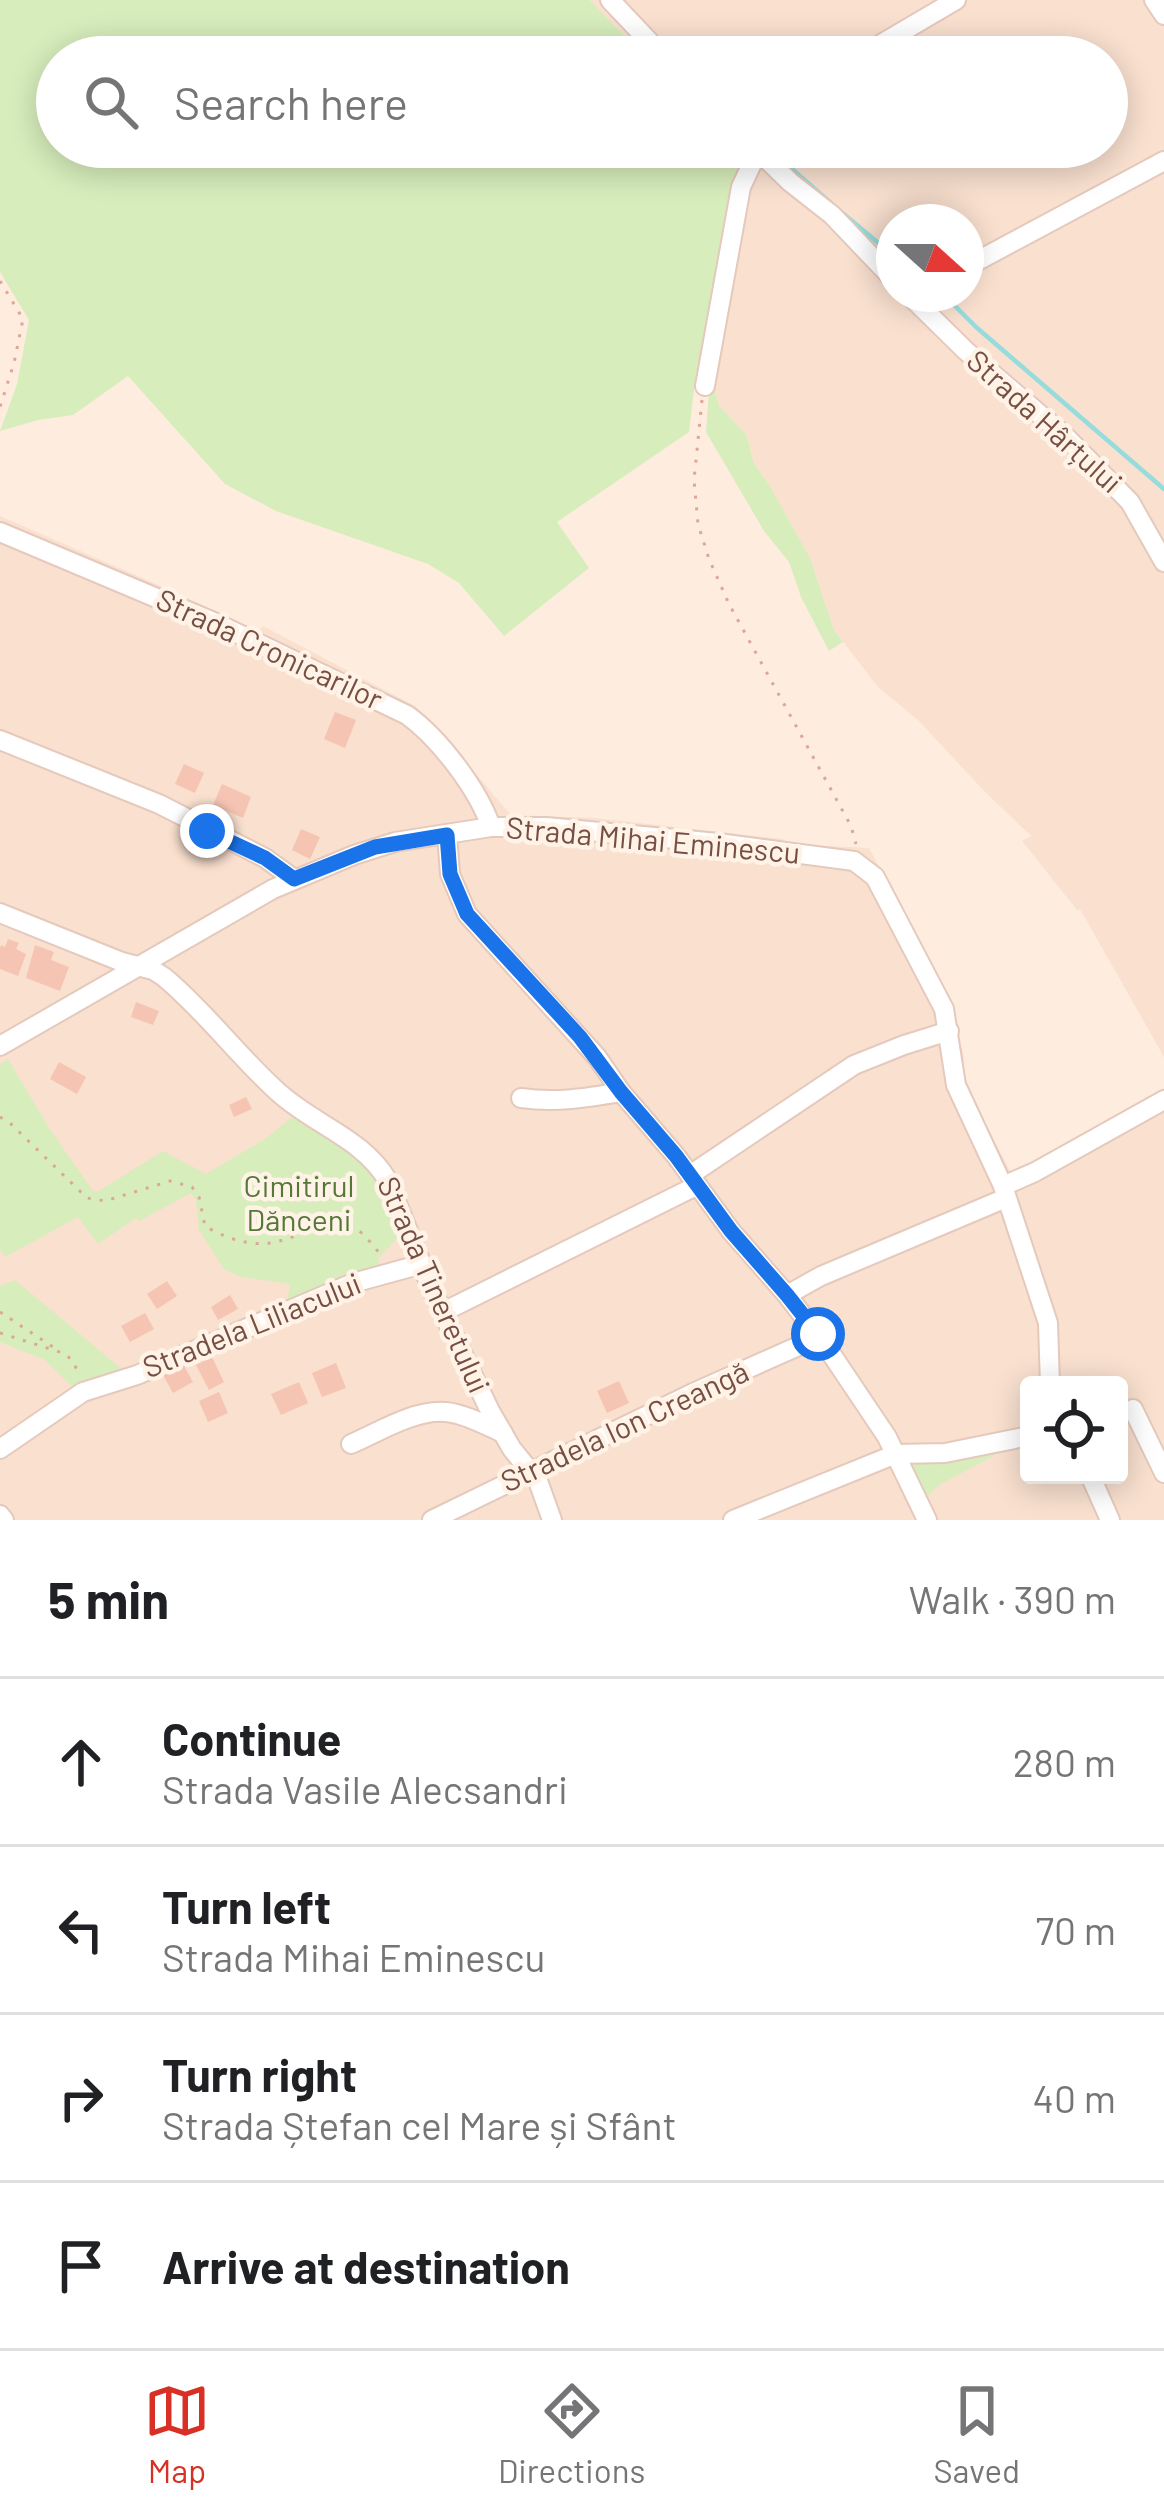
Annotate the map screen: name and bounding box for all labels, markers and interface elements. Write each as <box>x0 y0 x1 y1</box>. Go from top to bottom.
search box <box>36 36 1128 168</box>
icon: search <box>78 69 144 135</box>
text: Search here <box>174 75 408 129</box>
north arrow <box>876 204 984 312</box>
street label: Strada Hârțului <box>960 341 1130 500</box>
street label: Strada Cronicarilor <box>151 580 389 716</box>
route end <box>180 804 234 858</box>
street label: Strada Mihai Eminescu <box>505 808 802 870</box>
park label: Cimitirul Dănceni <box>244 1167 354 1237</box>
street label: Strada Tineretului <box>371 1171 499 1398</box>
street label: Stradela Liliacului <box>137 1264 366 1384</box>
route start <box>791 1307 845 1361</box>
street label: Stradela Ion Creangă <box>495 1352 754 1498</box>
map controls <box>1020 1376 1128 1484</box>
button: locate <box>1020 1376 1128 1484</box>
text: 5 min <box>48 1568 169 1629</box>
text: Walk · 390 m <box>909 1575 1116 1622</box>
text: Continue <box>162 1711 341 1765</box>
icon: ahead <box>48 1729 114 1795</box>
text: 280 m <box>1013 1738 1116 1785</box>
text: Strada Vasile Alecsandri <box>162 1765 568 1812</box>
text: Turn left <box>162 1879 331 1933</box>
icon: left <box>48 1897 114 1963</box>
text: 70 m <box>1035 1906 1116 1953</box>
text: Strada Mihai Eminescu <box>162 1933 546 1980</box>
text: Turn right <box>162 2047 357 2101</box>
icon: right <box>48 2065 114 2131</box>
text: 40 m <box>1032 2074 1116 2121</box>
text: Strada Ștefan cel Mare și Sfânt <box>162 2101 677 2148</box>
icon: arrive <box>48 2233 114 2299</box>
text: Arrive at destination <box>162 2239 570 2293</box>
tab: Map <box>144 2378 210 2490</box>
tab: Directions <box>498 2378 645 2490</box>
tab: Saved <box>933 2378 1020 2490</box>

